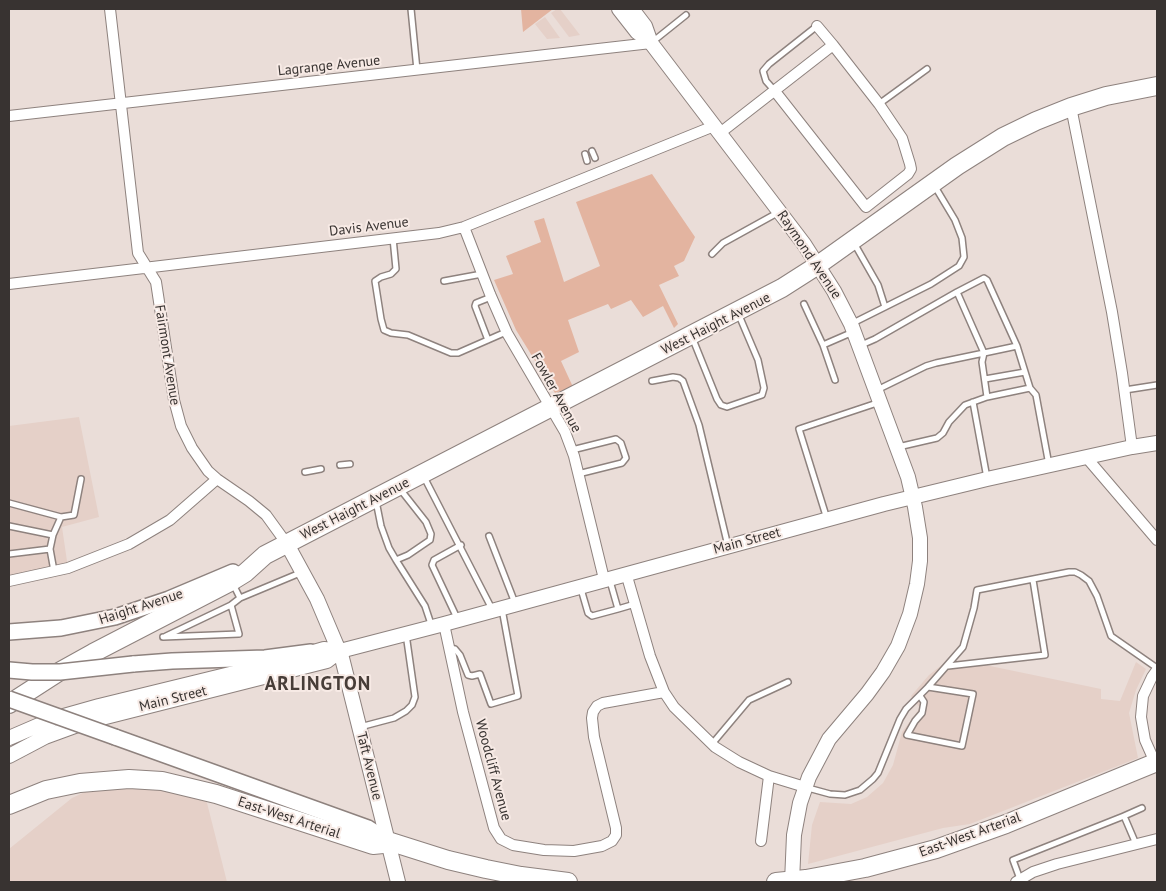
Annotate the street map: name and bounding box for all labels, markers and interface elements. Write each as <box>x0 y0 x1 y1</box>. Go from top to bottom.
street label: Lagrange Avenue <box>277 52 381 80</box>
street label: Raymond Avenue <box>773 208 845 302</box>
street label: Davis Avenue <box>328 214 410 240</box>
street label: West Haight Avenue <box>659 289 773 359</box>
street label: Fairmont Avenue <box>151 304 183 406</box>
street label: Fowler Avenue <box>527 350 585 436</box>
street label: West Haight Avenue <box>298 474 412 544</box>
street label: Main Street <box>712 524 782 558</box>
street label: Haight Avenue <box>97 585 185 629</box>
district label: ARLINGTON <box>264 674 372 696</box>
street label: Main Street <box>138 683 208 715</box>
street label: Woodcliff Avenue <box>471 718 515 822</box>
street label: Taft Avenue <box>352 730 386 802</box>
street label: East-West Arterial <box>236 794 342 842</box>
street label: East-West Arterial <box>917 809 1023 861</box>

